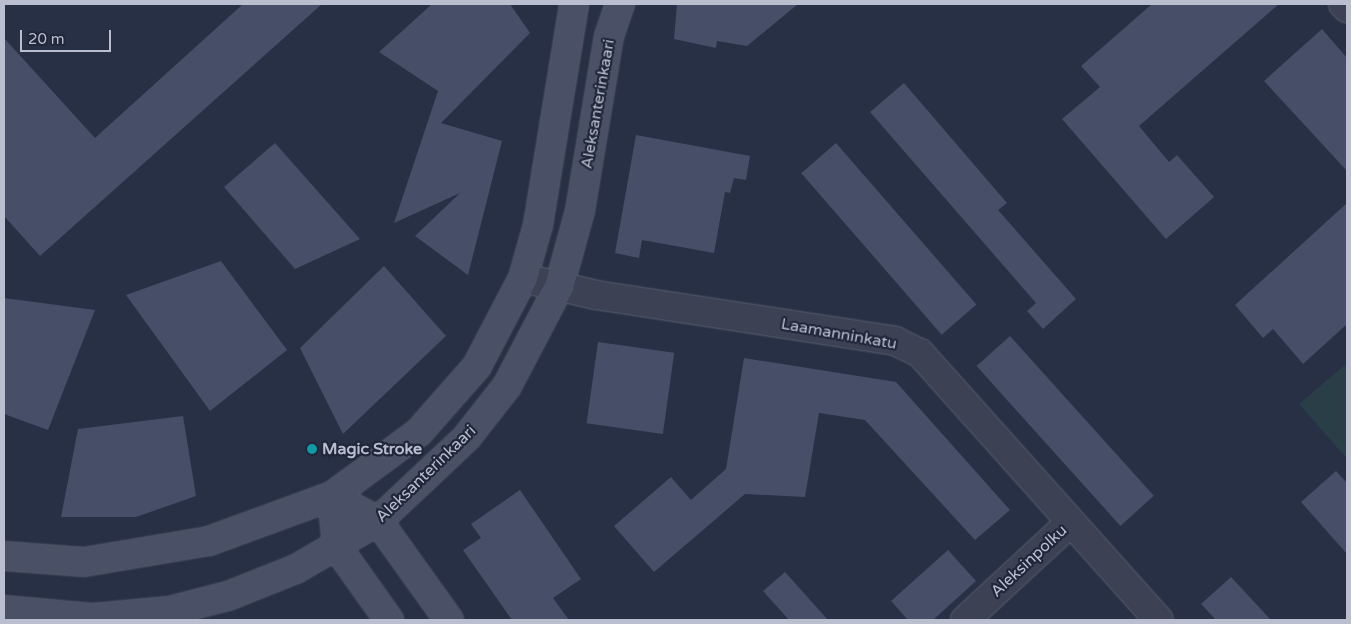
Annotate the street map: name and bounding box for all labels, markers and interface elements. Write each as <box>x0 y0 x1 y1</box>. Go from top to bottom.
scale bar <box>22 20 114 52</box>
text: 20 m <box>28 30 65 48</box>
street label: Aleksanterinkaari <box>577 38 619 170</box>
street label: Laamanninkatu <box>780 314 898 354</box>
street label: Aleksanterinkaari <box>372 421 480 527</box>
place label: Magic Stroke <box>322 439 422 459</box>
marker: Magic Stroke <box>306 443 318 455</box>
street label: Aleksinpolku <box>987 521 1071 601</box>

